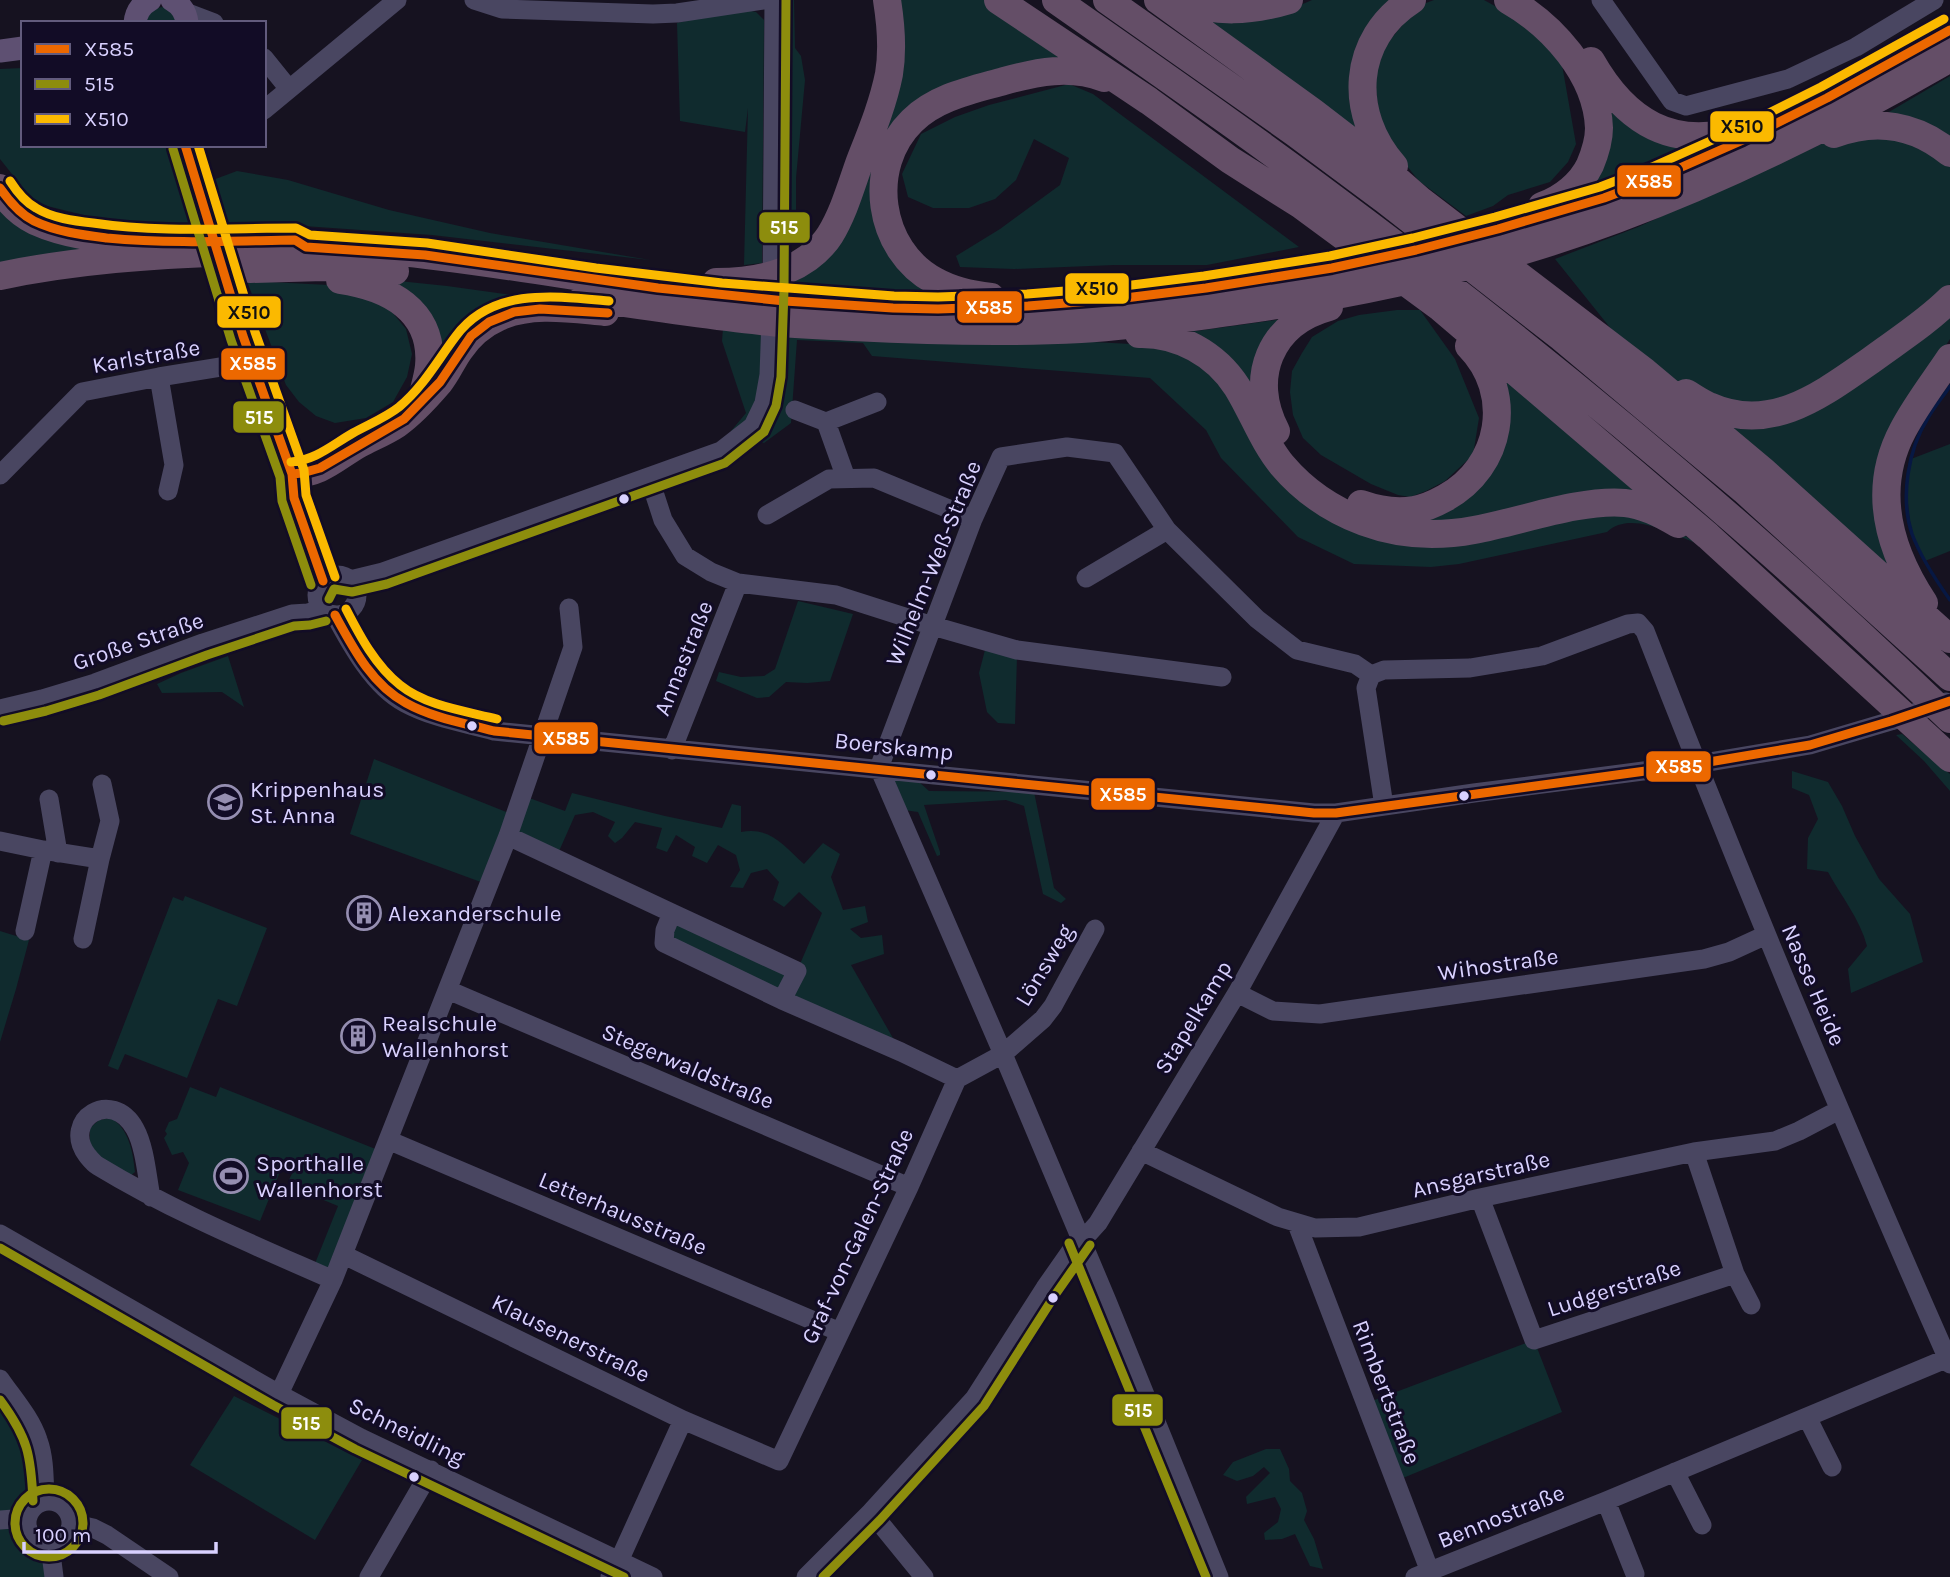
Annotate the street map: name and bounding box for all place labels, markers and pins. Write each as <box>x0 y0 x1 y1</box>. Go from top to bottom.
unlabelled marker <box>617 492 631 506</box>
unlabelled marker <box>465 719 479 733</box>
unlabelled marker <box>924 768 938 782</box>
place label: Krippenhaus St. Anna <box>250 776 384 829</box>
school or university icon: Krippenhaus St. Anna <box>206 783 244 821</box>
unlabelled marker <box>1457 789 1471 803</box>
building icon: Alexanderschule <box>345 894 383 932</box>
place label: Alexanderschule <box>388 900 562 927</box>
place label: Realschule Wallenhorst <box>382 1010 509 1063</box>
building icon: Realschule Wallenhorst <box>339 1017 377 1055</box>
place label: Sporthalle Wallenhorst <box>256 1150 383 1203</box>
sports icon: Sporthalle Wallenhorst <box>212 1157 250 1195</box>
unlabelled marker <box>1046 1291 1060 1305</box>
unlabelled marker <box>407 1470 421 1484</box>

